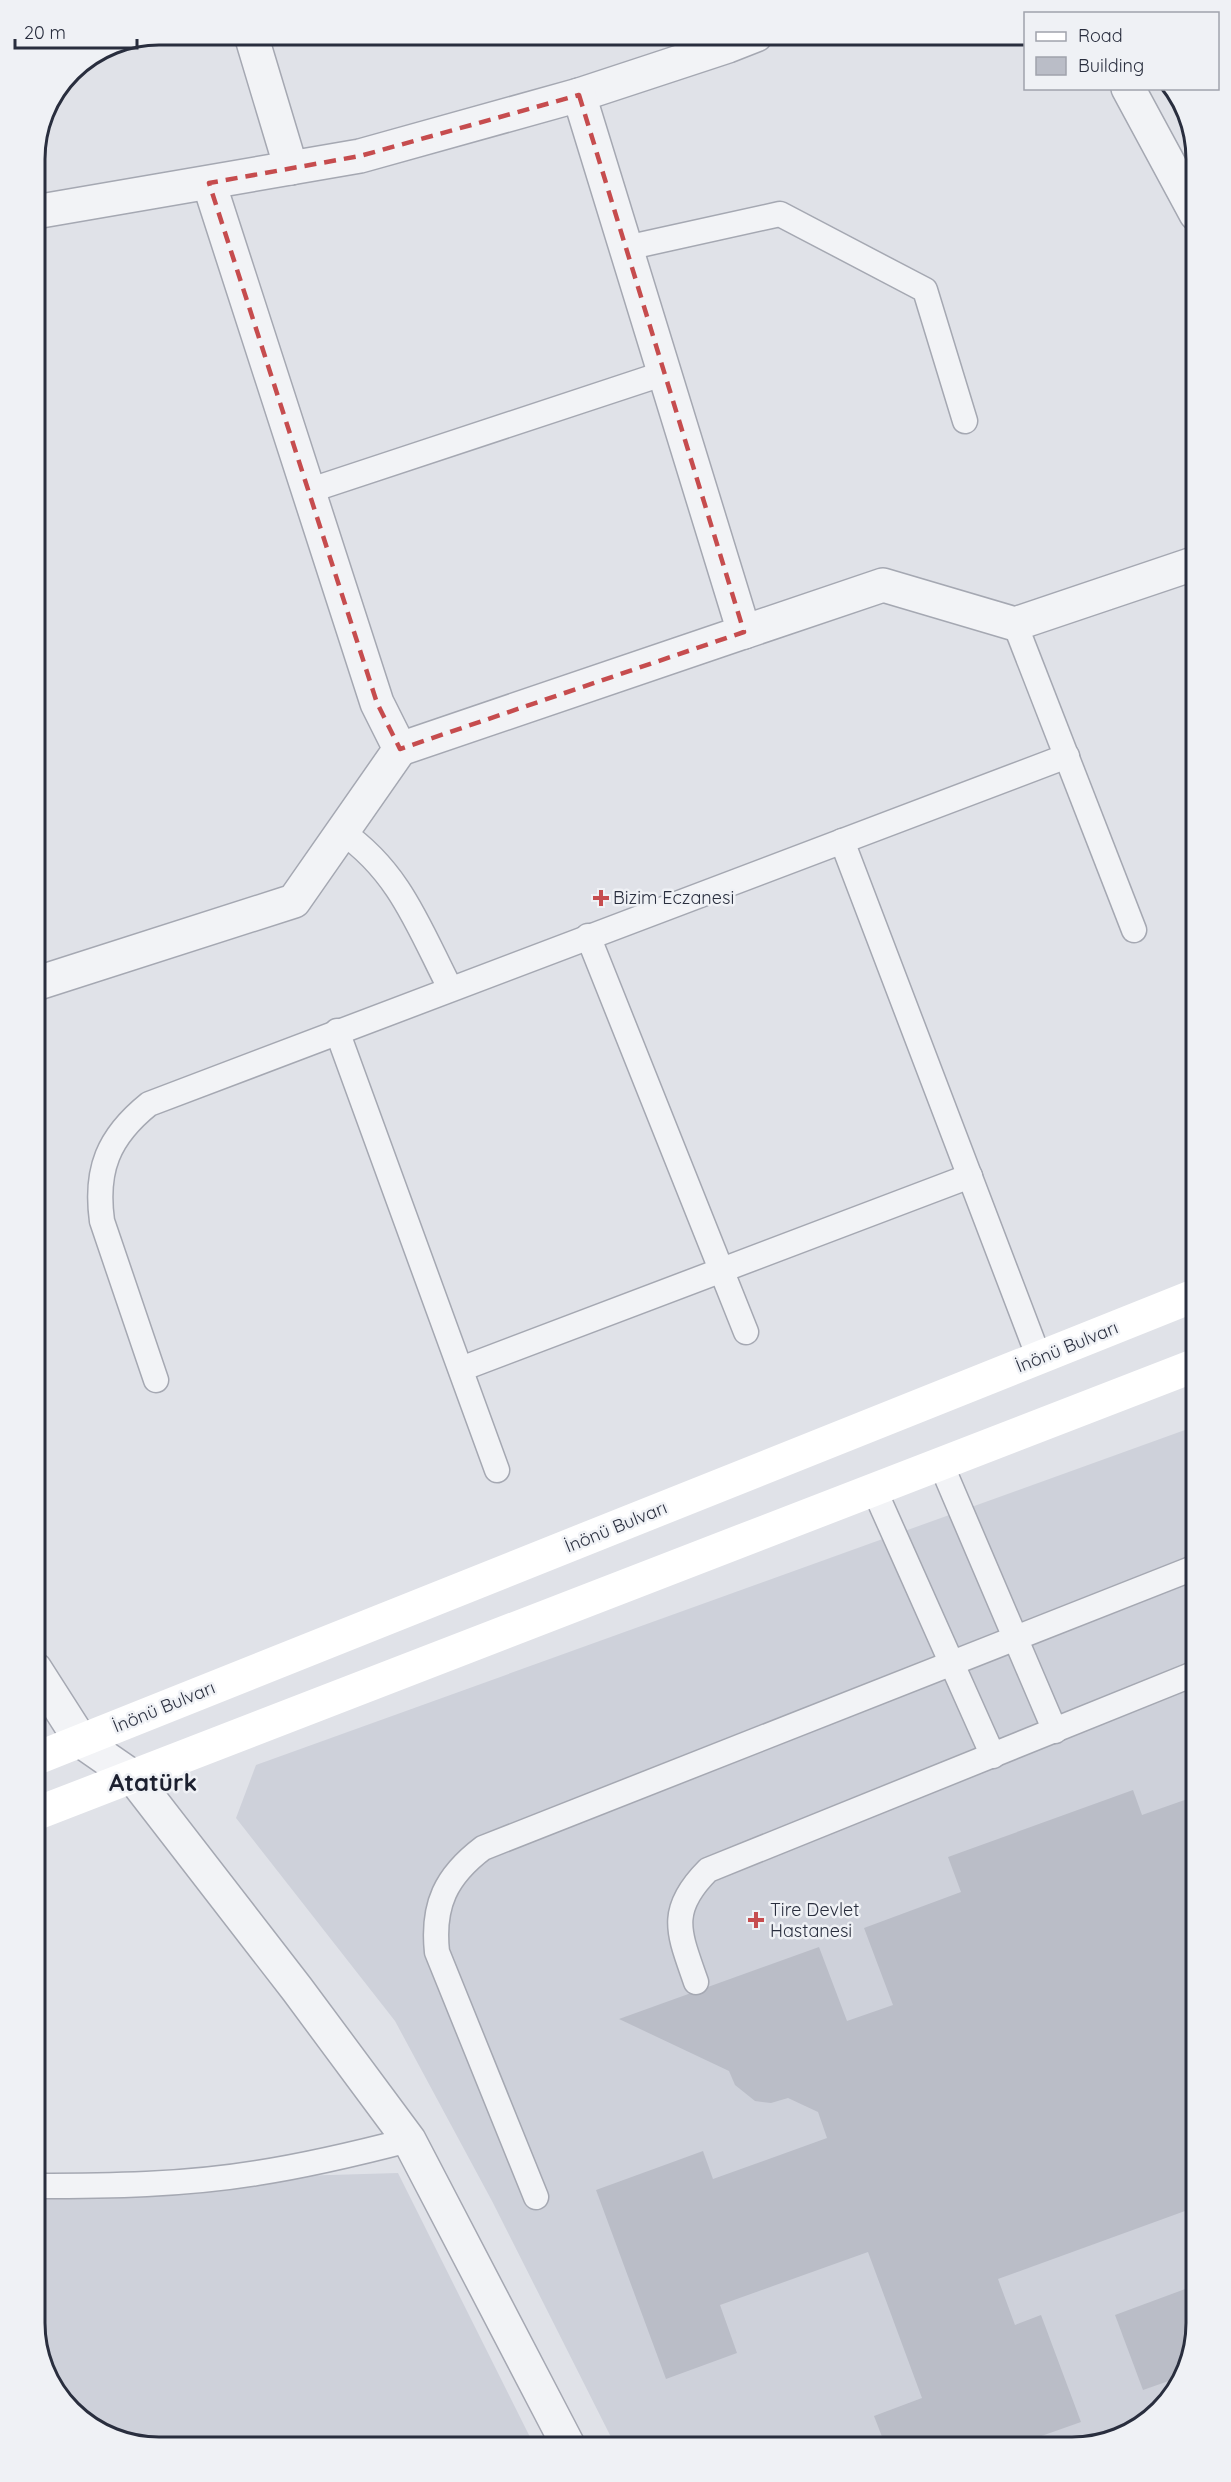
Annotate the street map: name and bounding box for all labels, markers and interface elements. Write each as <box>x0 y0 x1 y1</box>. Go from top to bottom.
scale bar <box>15 12 136 50</box>
legend <box>1024 12 1219 90</box>
text: 20 m <box>24 21 66 44</box>
text: Road <box>1078 24 1123 47</box>
text: Building <box>1078 54 1144 77</box>
place label: Bizim Eczanesi <box>613 886 734 909</box>
marker: Bizim Eczanesi <box>594 891 608 905</box>
street label: İnönü Bulvarı <box>1012 1316 1121 1377</box>
street label: İnönü Bulvarı <box>561 1496 670 1557</box>
street label: İnönü Bulvarı <box>109 1676 218 1737</box>
district label: Atatürk <box>109 1767 197 1797</box>
place label: Tire Devlet Hastanesi <box>770 1898 859 1942</box>
marker: Tire Devlet Hastanesi <box>747 1911 765 1929</box>

